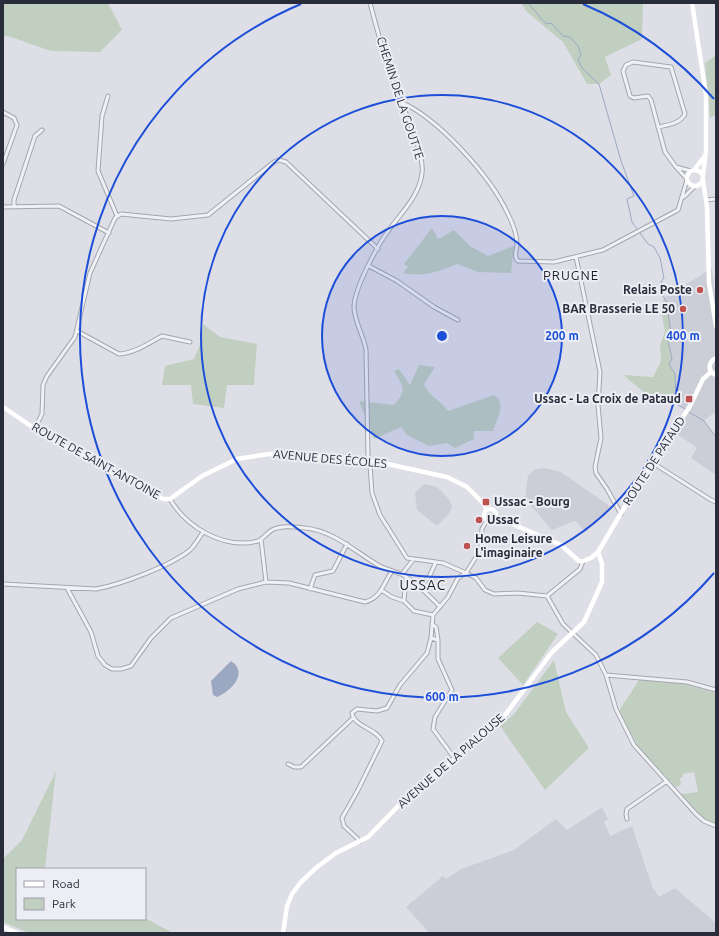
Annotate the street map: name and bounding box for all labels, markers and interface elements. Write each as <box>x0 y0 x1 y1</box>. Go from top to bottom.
street label: CHEMIN DE LA GOUTTE <box>375 35 427 161</box>
district label: PRUGNE <box>543 268 599 282</box>
place label: Relais Poste <box>623 283 692 296</box>
marker: Relais Poste <box>695 285 705 295</box>
place label: BAR Brasserie LE 50 <box>562 302 675 315</box>
marker: BAR Brasserie LE 50 <box>678 304 688 314</box>
centre of rings <box>435 329 449 343</box>
text: 200 m <box>545 329 579 342</box>
text: 400 m <box>666 329 700 342</box>
place label: Ussac - La Croix de Pataud <box>534 392 681 405</box>
marker: Ussac - La Croix de Pataud <box>684 394 694 404</box>
street label: ROUTE DE PATAUD <box>620 414 687 508</box>
street label: ROUTE DE SAINT-ANTOINE <box>30 420 163 502</box>
street label: AVENUE DES ÉCOLES <box>273 447 388 470</box>
place label: Ussac - Bourg <box>494 495 570 508</box>
marker: Ussac - Bourg <box>481 497 491 507</box>
place label: Ussac <box>487 513 519 526</box>
marker: Ussac <box>474 515 484 525</box>
place label: Home Leisure L'imaginaire <box>475 532 552 559</box>
marker: Home Leisure L'imaginaire <box>462 541 472 551</box>
district label: USSAC <box>400 577 446 593</box>
text: 600 m <box>425 690 459 703</box>
street label: AVENUE DE LA PIALOUSE <box>395 711 507 810</box>
legend <box>16 868 146 920</box>
text: Road <box>52 877 80 890</box>
text: Park <box>52 897 76 910</box>

